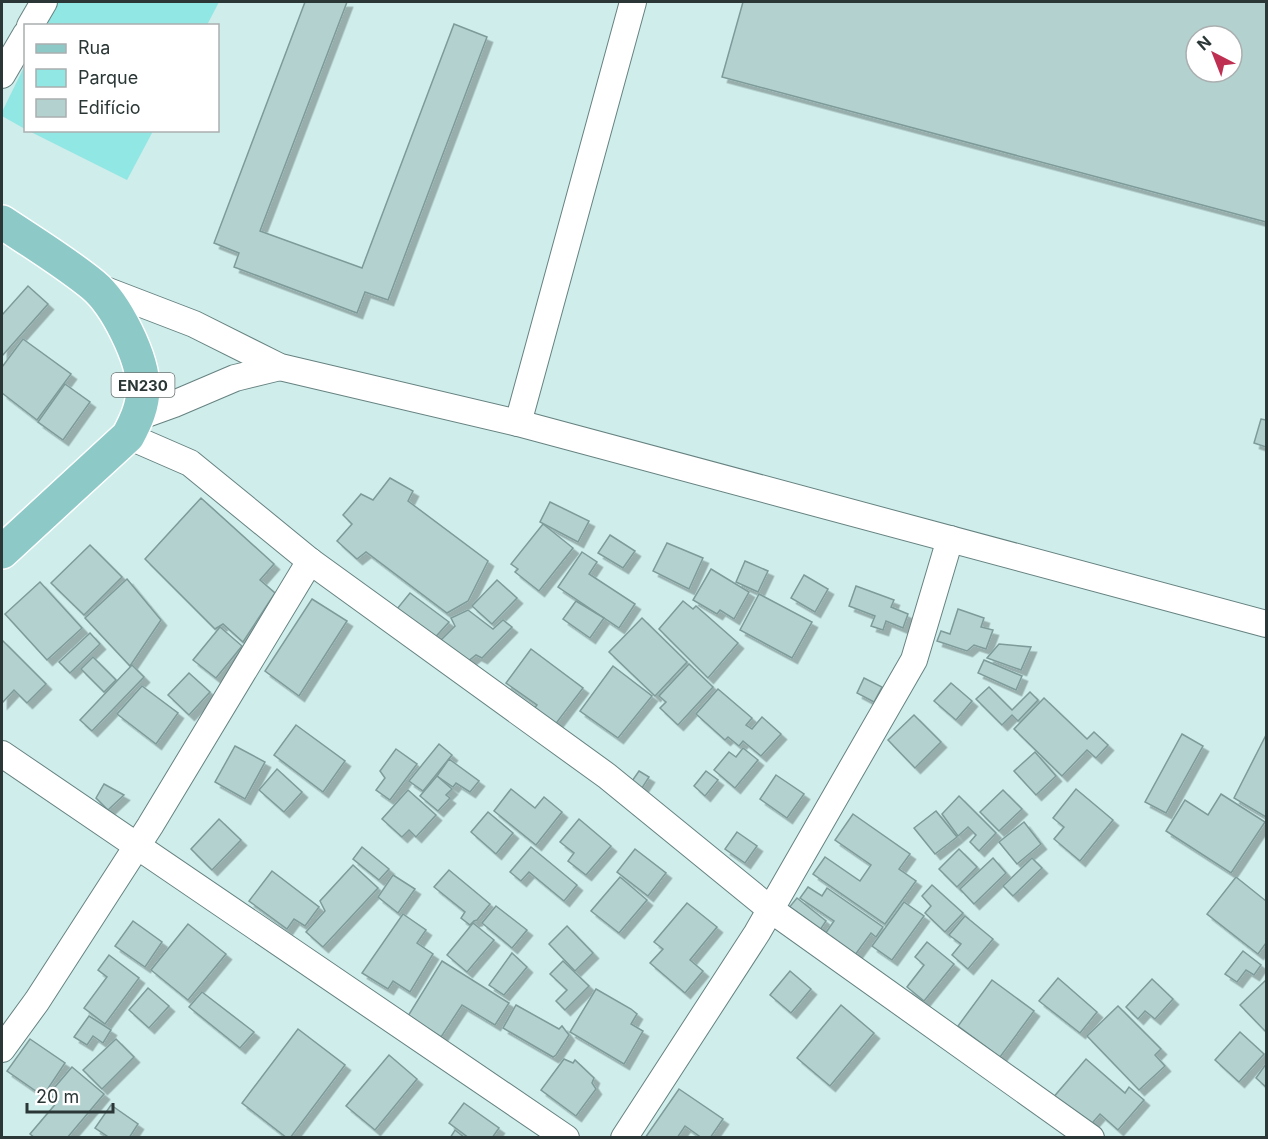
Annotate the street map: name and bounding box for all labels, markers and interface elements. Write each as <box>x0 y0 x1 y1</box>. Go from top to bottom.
legend <box>24 24 219 132</box>
north arrow <box>1184 24 1244 84</box>
text: N <box>1193 31 1215 54</box>
text: Rua <box>78 37 110 58</box>
text: Parque <box>78 67 138 88</box>
text: Edifício <box>78 97 141 118</box>
road number: EN230 <box>112 373 174 397</box>
scale bar <box>27 1076 112 1114</box>
text: 20 m <box>36 1086 79 1107</box>

